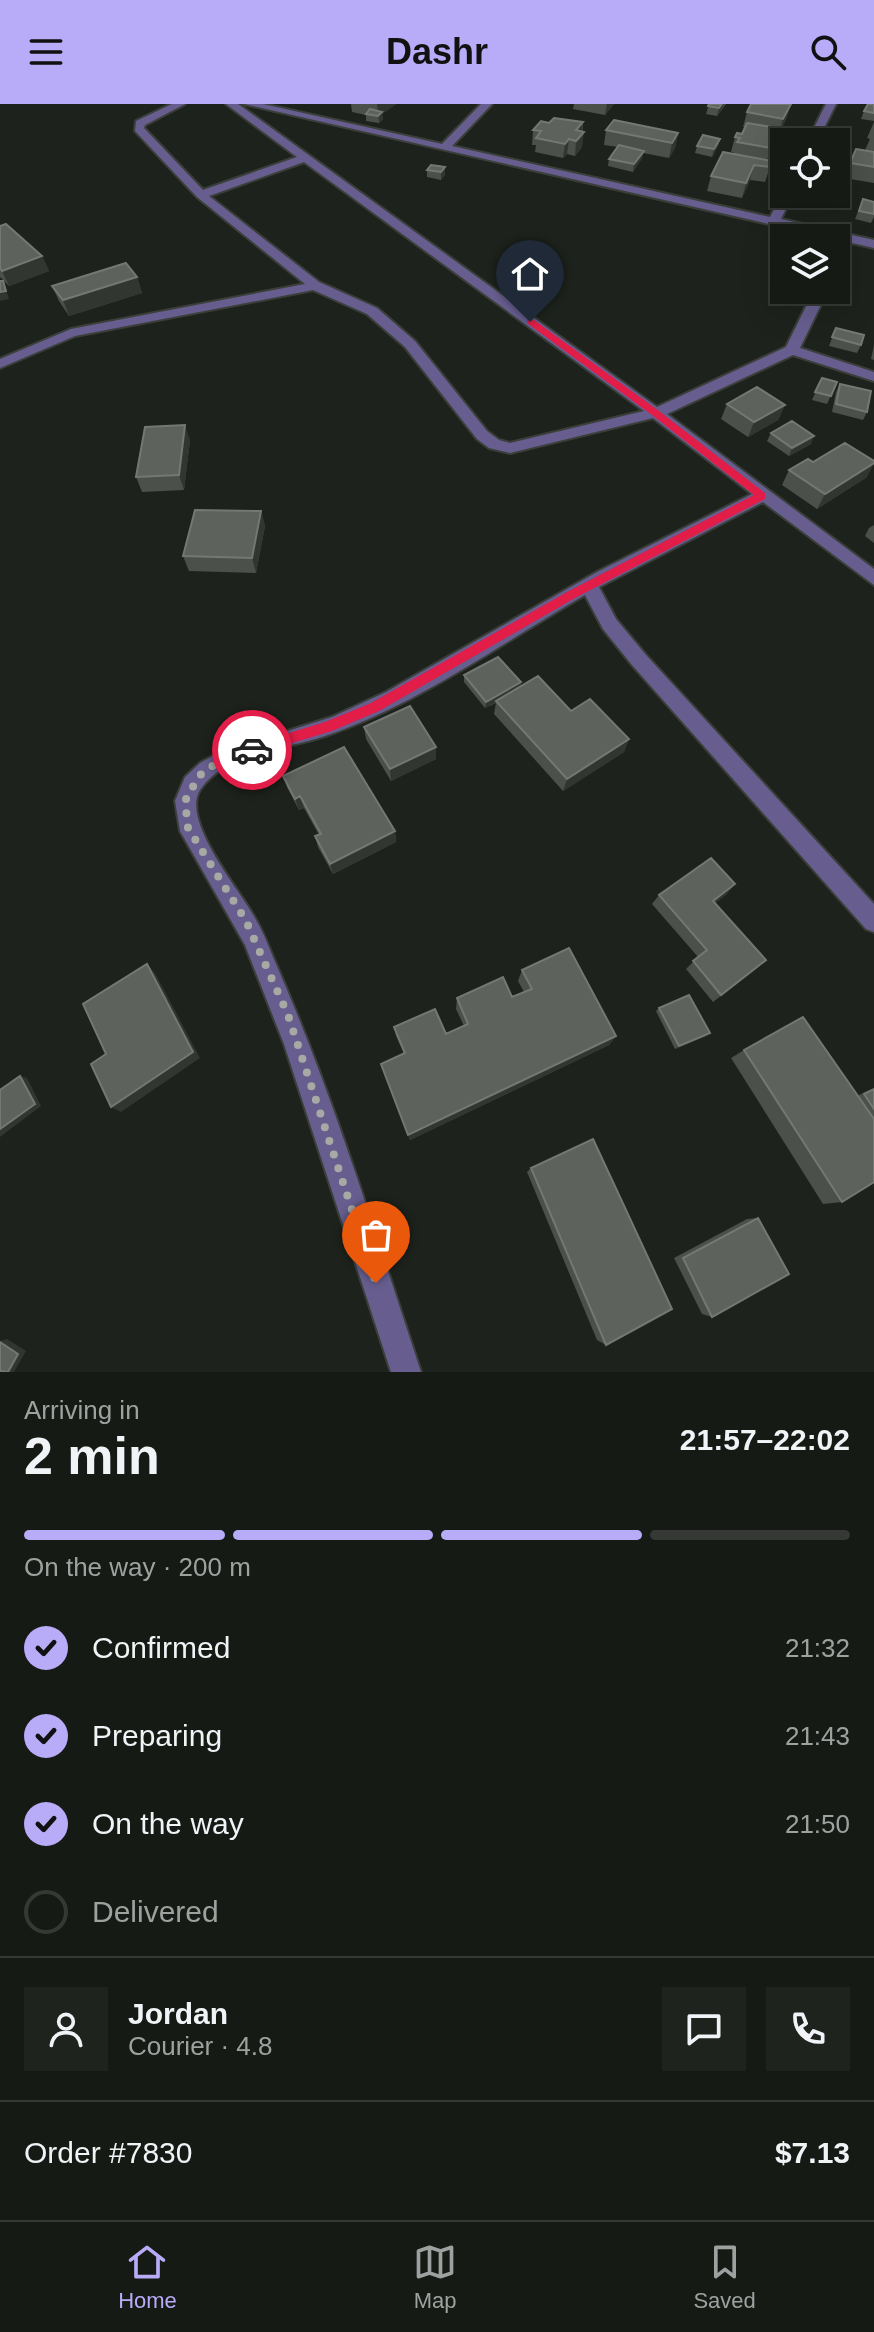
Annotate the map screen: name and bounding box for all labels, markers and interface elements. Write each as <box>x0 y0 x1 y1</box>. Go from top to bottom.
icon: menu <box>24 30 68 74</box>
icon: search <box>806 30 850 74</box>
text: Dashr <box>386 31 488 72</box>
map controls <box>770 128 850 304</box>
button: locate <box>770 128 850 208</box>
button: layers <box>770 224 850 304</box>
pin <box>496 240 564 322</box>
icon: home <box>508 252 552 296</box>
courier <box>212 710 292 790</box>
icon: car <box>230 728 274 772</box>
pin <box>342 1201 410 1283</box>
icon: bag <box>354 1213 398 1257</box>
text: Arriving in <box>24 1395 140 1425</box>
text: 21:57–22:02 <box>680 1423 850 1456</box>
text: 2 min <box>24 1427 160 1485</box>
text: On the way · 200 m <box>24 1552 251 1582</box>
icon: check <box>24 1626 68 1670</box>
text: Confirmed <box>92 1631 230 1664</box>
text: 21:32 <box>785 1633 850 1663</box>
icon: check <box>24 1714 68 1758</box>
text: Preparing <box>92 1719 222 1752</box>
text: 21:43 <box>785 1721 850 1751</box>
icon: check <box>24 1802 68 1846</box>
text: On the way <box>92 1807 244 1840</box>
text: 21:50 <box>785 1809 850 1839</box>
text: Delivered <box>92 1895 219 1928</box>
button: person <box>24 1987 108 2071</box>
button: chat <box>662 1987 746 2071</box>
button: phone <box>766 1987 850 2071</box>
text: Jordan <box>128 1997 228 2030</box>
text: Courier · 4.8 <box>128 2031 273 2061</box>
text: Order #7830 <box>24 2136 192 2169</box>
text: $7.13 <box>775 2136 850 2169</box>
tab: Home <box>118 2240 177 2314</box>
tab: Map <box>413 2240 457 2314</box>
tab: Saved <box>693 2240 756 2314</box>

